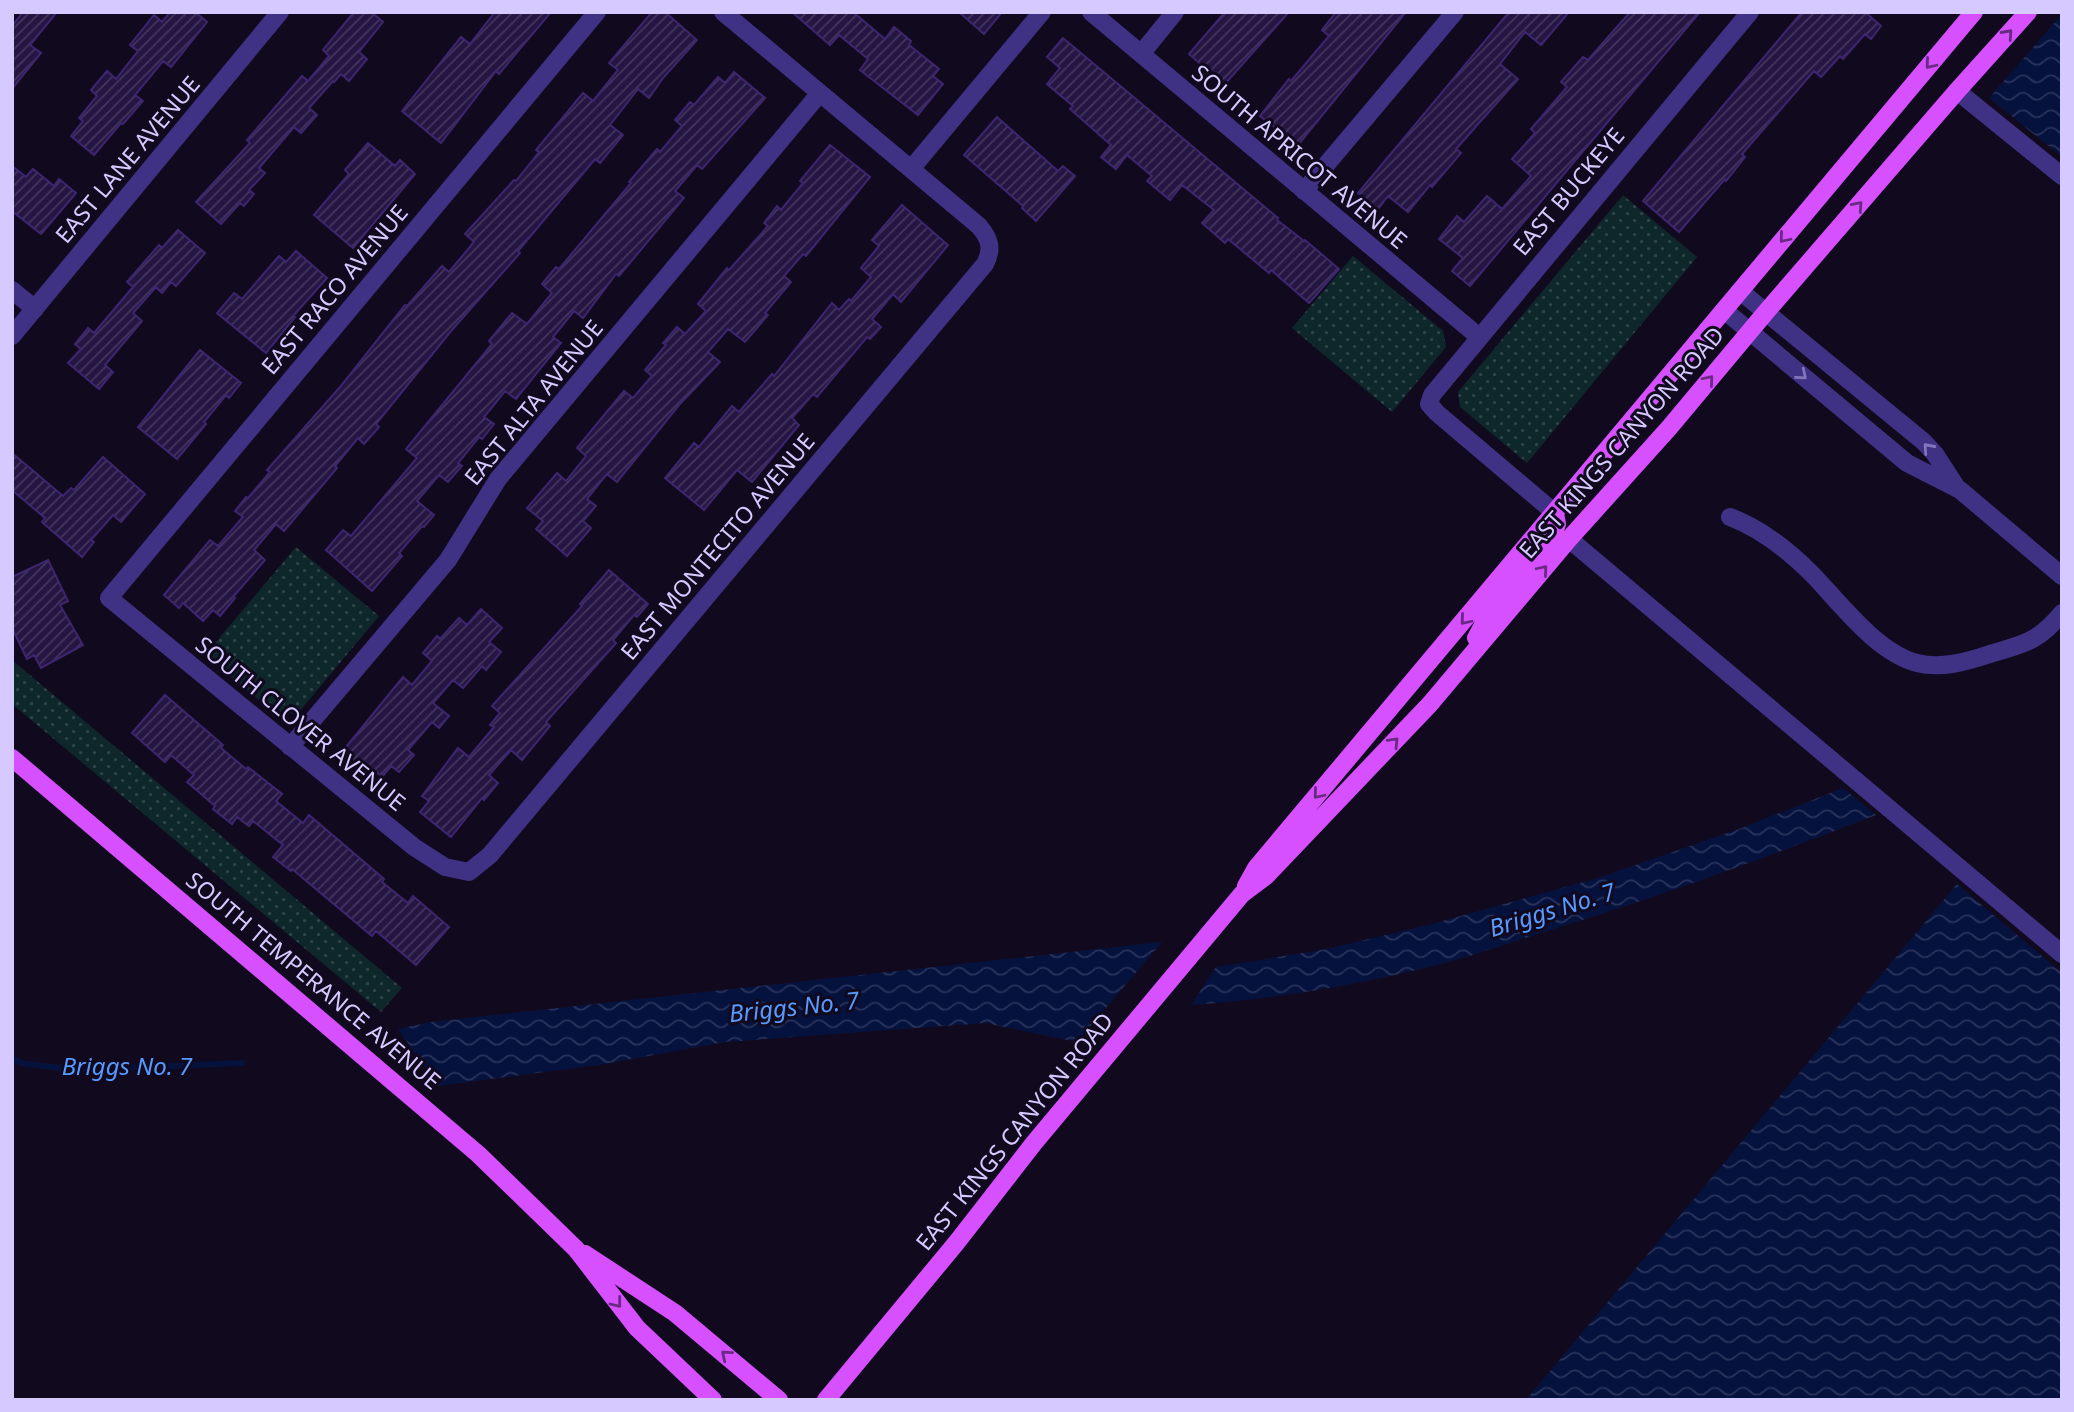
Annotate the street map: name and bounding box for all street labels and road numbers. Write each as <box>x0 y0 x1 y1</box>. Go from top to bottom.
street label: SOUTH APRICOT AVENUE <box>1186 56 1414 256</box>
street label: EAST LANE AVENUE <box>47 69 207 249</box>
street label: EAST BUCKEYE <box>1505 120 1631 262</box>
street label: EAST RACO AVENUE <box>253 197 415 381</box>
street label: EAST ALTA AVENUE <box>456 312 610 492</box>
street label: EAST KINGS CANYON ROAD <box>1511 319 1731 565</box>
street label: EAST MONTECITO AVENUE <box>613 426 821 666</box>
street label: SOUTH CLOVER AVENUE <box>189 628 413 818</box>
street label: SOUTH TEMPERANCE AVENUE <box>180 864 448 1096</box>
street label: EAST KINGS CANYON ROAD <box>908 1005 1120 1257</box>

